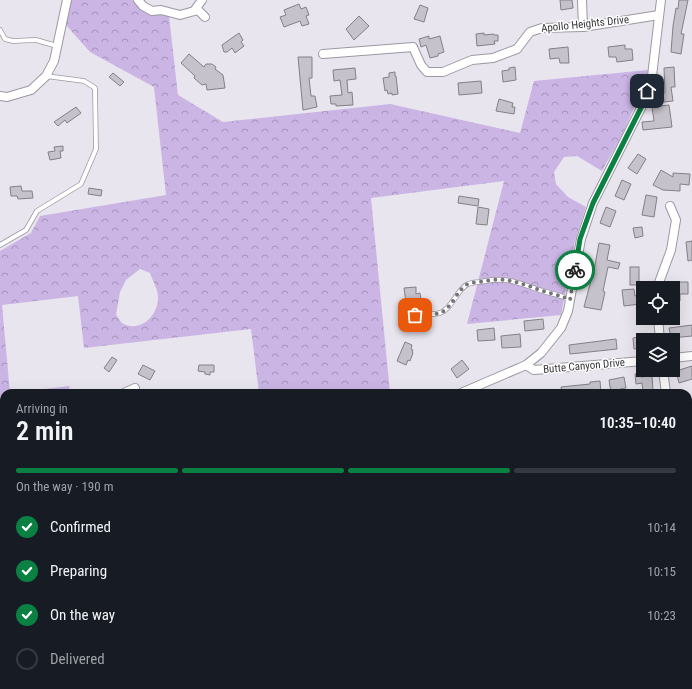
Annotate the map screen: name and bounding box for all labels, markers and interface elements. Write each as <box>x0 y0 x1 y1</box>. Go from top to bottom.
street label: Apollo Heights Drive <box>540 13 630 35</box>
pin <box>630 74 664 108</box>
icon: home <box>636 80 658 102</box>
courier <box>555 250 595 290</box>
icon: bike <box>564 259 586 281</box>
map controls <box>636 281 680 377</box>
button: locate <box>636 281 680 325</box>
pin <box>398 298 432 332</box>
icon: bag <box>404 304 426 326</box>
button: layers <box>636 333 680 377</box>
street label: Butte Canyon Drive <box>543 356 625 376</box>
text: Arriving in <box>16 401 68 416</box>
text: 10:35–10:40 <box>599 414 676 432</box>
text: 2 min <box>16 416 74 446</box>
text: On the way · 190 m <box>16 479 113 494</box>
icon: check <box>16 516 38 538</box>
text: Confirmed <box>50 518 111 536</box>
text: 10:14 <box>647 520 676 535</box>
icon: check <box>16 560 38 582</box>
text: Preparing <box>50 562 107 580</box>
text: 10:15 <box>647 564 676 579</box>
icon: check <box>16 604 38 626</box>
text: On the way <box>50 606 115 624</box>
text: 10:23 <box>647 608 676 623</box>
text: Delivered <box>50 650 105 668</box>

